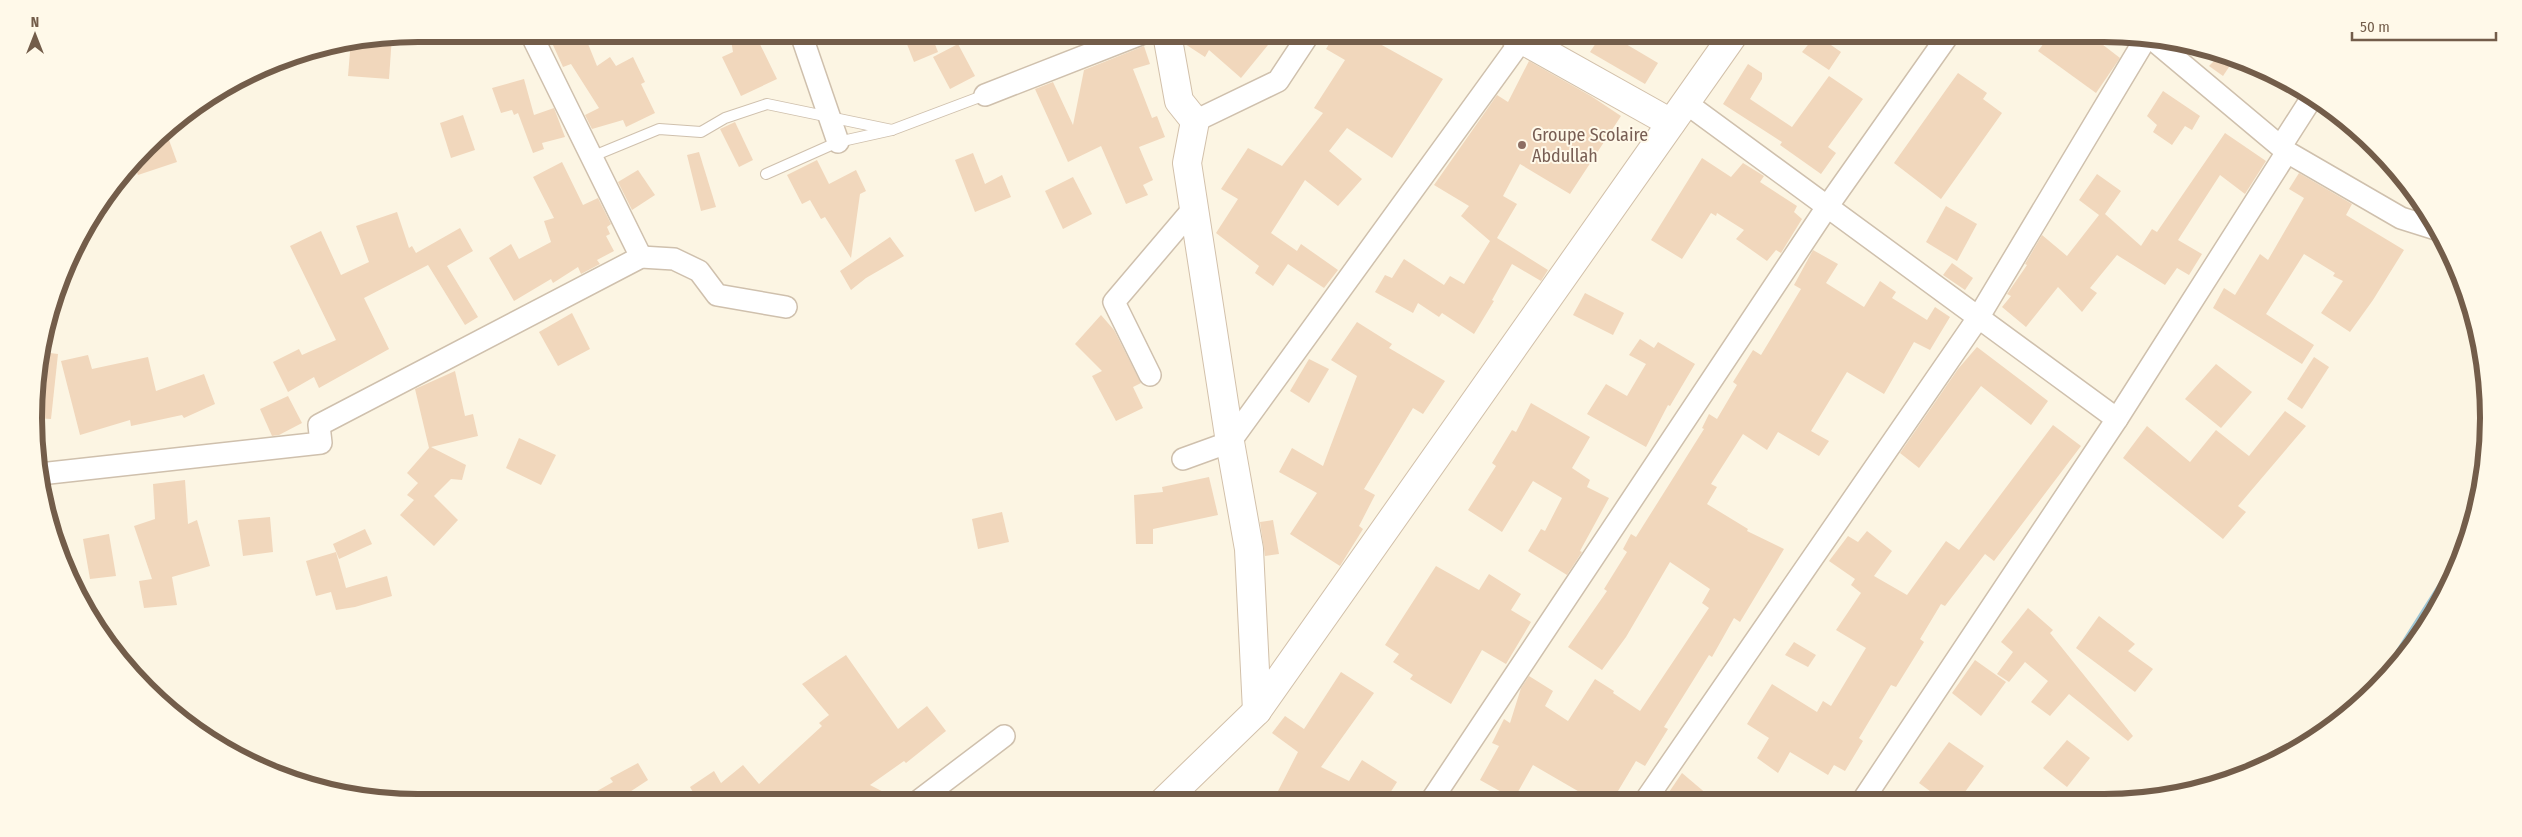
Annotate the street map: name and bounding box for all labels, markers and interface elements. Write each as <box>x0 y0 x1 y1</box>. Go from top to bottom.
north arrow <box>10 10 60 60</box>
scale bar <box>2352 10 2496 42</box>
text: N <box>31 14 39 31</box>
text: 50 m <box>2360 18 2390 36</box>
place label: Groupe Scolaire Abdullah <box>1532 124 1648 167</box>
marker: Groupe Scolaire Abdullah <box>1516 139 1528 151</box>

